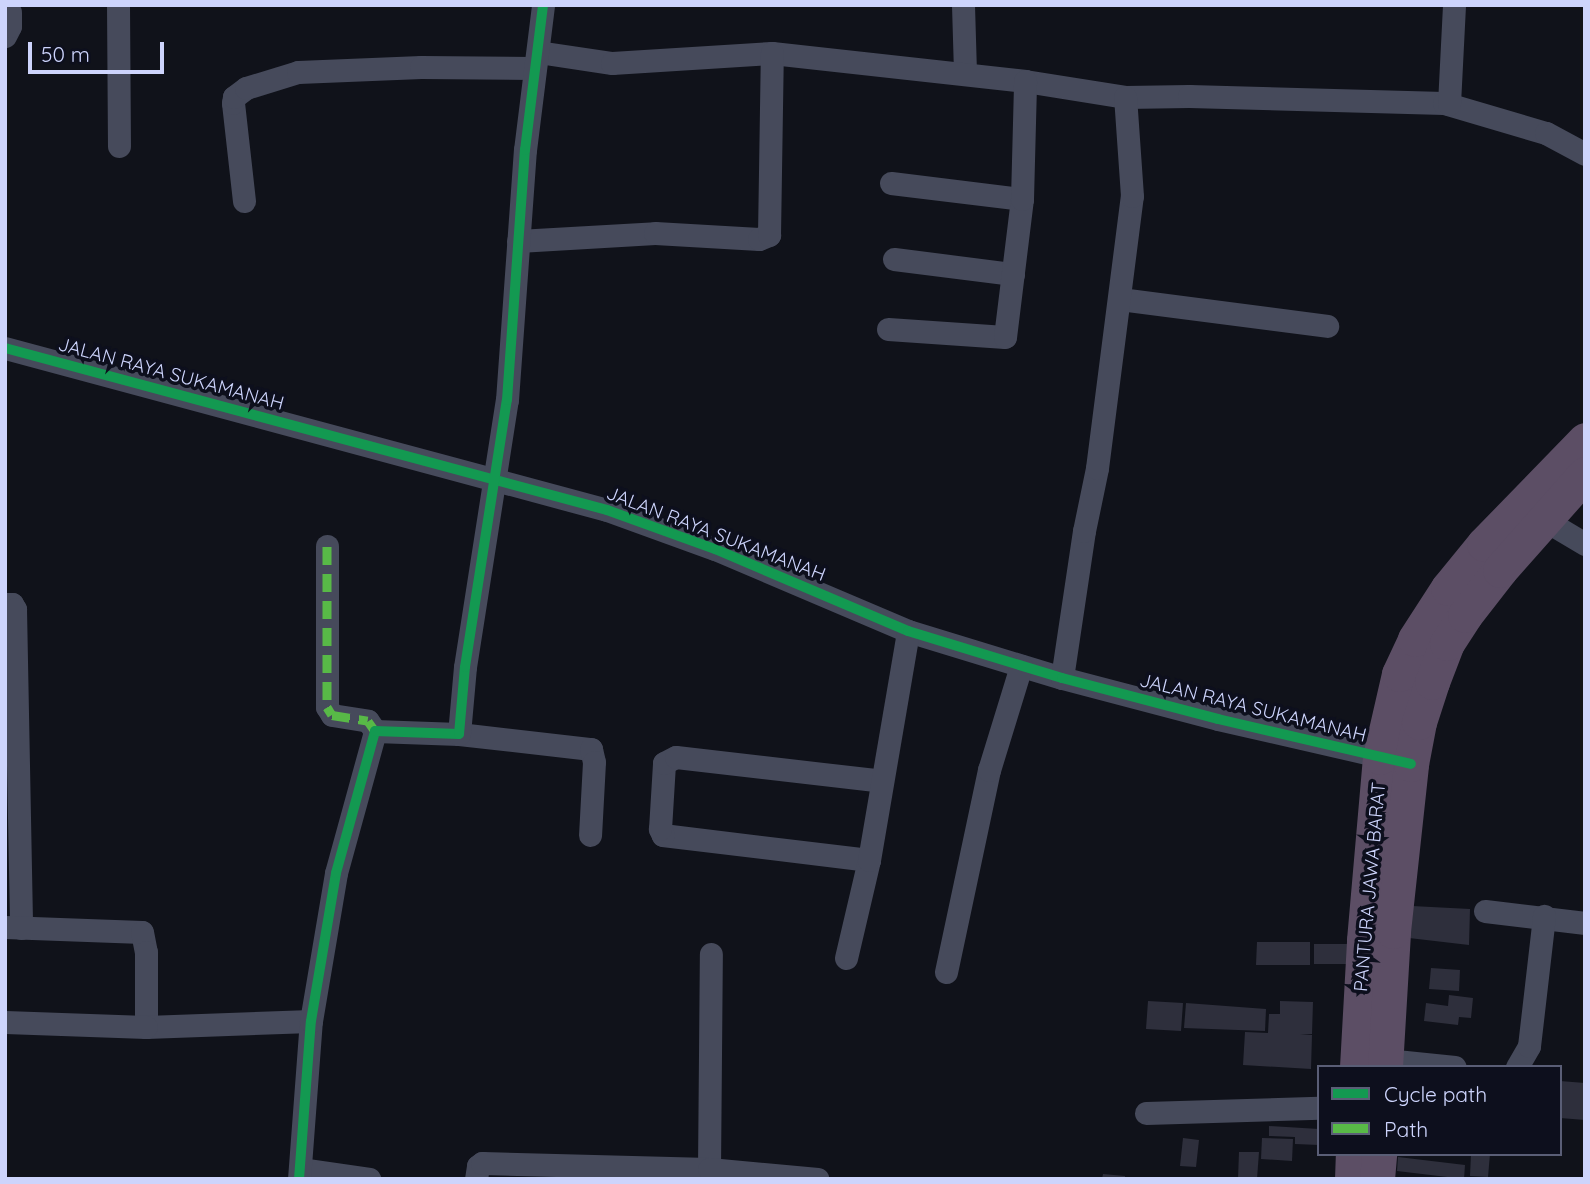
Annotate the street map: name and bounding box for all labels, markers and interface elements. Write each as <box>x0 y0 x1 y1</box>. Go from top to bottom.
scale bar <box>32 28 168 72</box>
text: 50 m <box>41 41 90 67</box>
street label: JALAN RAYA SUKAMANAH <box>56 333 286 415</box>
street label: JALAN RAYA SUKAMANAH <box>603 482 829 586</box>
street label: JALAN RAYA SUKAMANAH <box>1137 669 1369 747</box>
street label: PANTURA JAWA BARAT <box>1349 781 1391 993</box>
legend <box>1317 1065 1562 1156</box>
text: Cycle path <box>1384 1081 1487 1107</box>
text: Path <box>1384 1116 1428 1142</box>

